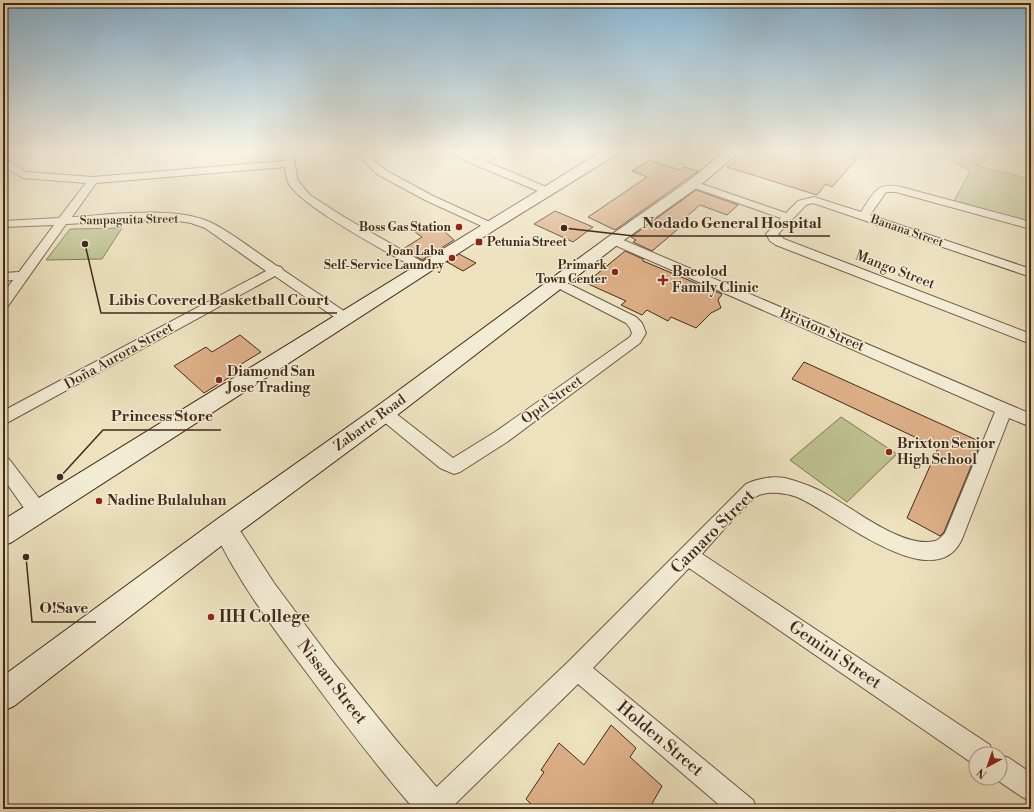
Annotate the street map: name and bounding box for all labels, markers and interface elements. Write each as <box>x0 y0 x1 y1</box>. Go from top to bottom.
callout: Nodado General Hospital <box>634 209 830 236</box>
street label: Banana Street <box>868 211 946 251</box>
street label: Sampaguita Street <box>79 212 179 228</box>
text: Nodado General Hospital <box>642 214 822 233</box>
place label: Boss Gas Station <box>359 220 452 235</box>
marker: Boss Gas Station <box>454 222 464 232</box>
place label: Petunia Street <box>487 235 567 250</box>
marker: Petunia Street <box>474 237 484 247</box>
place label: Joan Laba Self-Service Laundry <box>324 244 445 273</box>
street label: Mango Street <box>853 247 937 293</box>
marker: Joan Laba Self-Service Laundry <box>447 253 457 263</box>
place label: Primark Town Center <box>536 258 608 287</box>
place label: Bacolod Family Clinic <box>672 263 759 297</box>
marker: Primark Town Center <box>610 267 620 277</box>
marker: Bacolod Family Clinic <box>657 274 669 286</box>
callout: Libis Covered Basketball Court <box>101 286 337 313</box>
text: Libis Covered Basketball Court <box>109 291 330 310</box>
street label: Brixton Street <box>776 304 867 356</box>
street label: Doña Aurora Street <box>61 318 177 394</box>
place label: Diamond San Jose Trading <box>225 363 315 397</box>
street label: Opel Street <box>518 372 586 428</box>
marker: Diamond San Jose Trading <box>214 375 224 385</box>
street label: Zabarte Road <box>330 391 410 455</box>
callout: Princess Store <box>103 403 221 430</box>
text: Princess Store <box>111 407 213 426</box>
place label: Brixton Senior High School <box>897 435 995 469</box>
marker: Brixton Senior High School <box>884 447 894 457</box>
street label: Camaro Street <box>666 485 760 579</box>
place label: Nadine Bulaluhan <box>107 492 227 510</box>
marker: Nadine Bulaluhan <box>94 496 104 506</box>
callout: O!Save <box>32 595 96 622</box>
text: O!Save <box>40 599 88 618</box>
place label: IIH College <box>219 606 310 628</box>
marker: IIH College <box>206 612 216 622</box>
street label: Gemini Street <box>784 616 886 694</box>
street label: Nissan Street <box>292 635 372 729</box>
street label: Holden Street <box>612 696 708 782</box>
north arrow <box>968 746 1008 786</box>
text: N <box>974 765 990 781</box>

